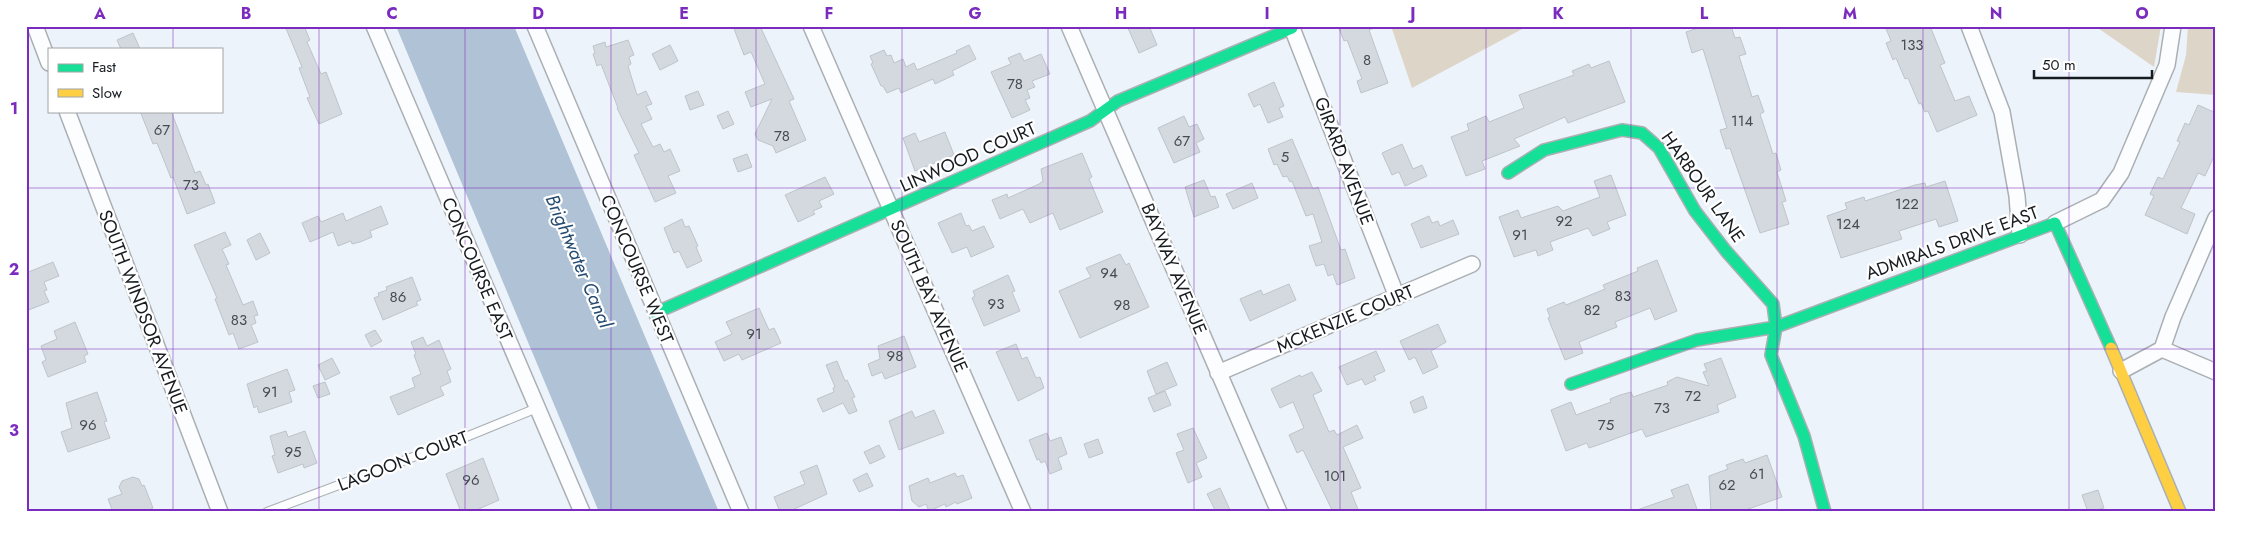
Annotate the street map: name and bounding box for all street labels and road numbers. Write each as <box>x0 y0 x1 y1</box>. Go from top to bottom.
street label: GIRARD AVENUE <box>1308 93 1380 229</box>
street label: LINWOOD COURT <box>896 115 1041 199</box>
street label: HARBOUR LANE <box>1655 126 1751 248</box>
street label: CONCOURSE WEST <box>594 191 680 348</box>
street label: CONCOURSE EAST <box>435 193 519 345</box>
street label: BAYWAY AVENUE <box>1135 199 1213 339</box>
street label: ADMIRALS DRIVE EAST <box>1862 199 2043 286</box>
street label: SOUTH WINDSOR AVENUE <box>92 206 194 418</box>
street label: SOUTH BAY AVENUE <box>884 215 974 377</box>
street label: MCKENZIE COURT <box>1272 278 1418 360</box>
street label: LAGOON COURT <box>334 424 473 498</box>

